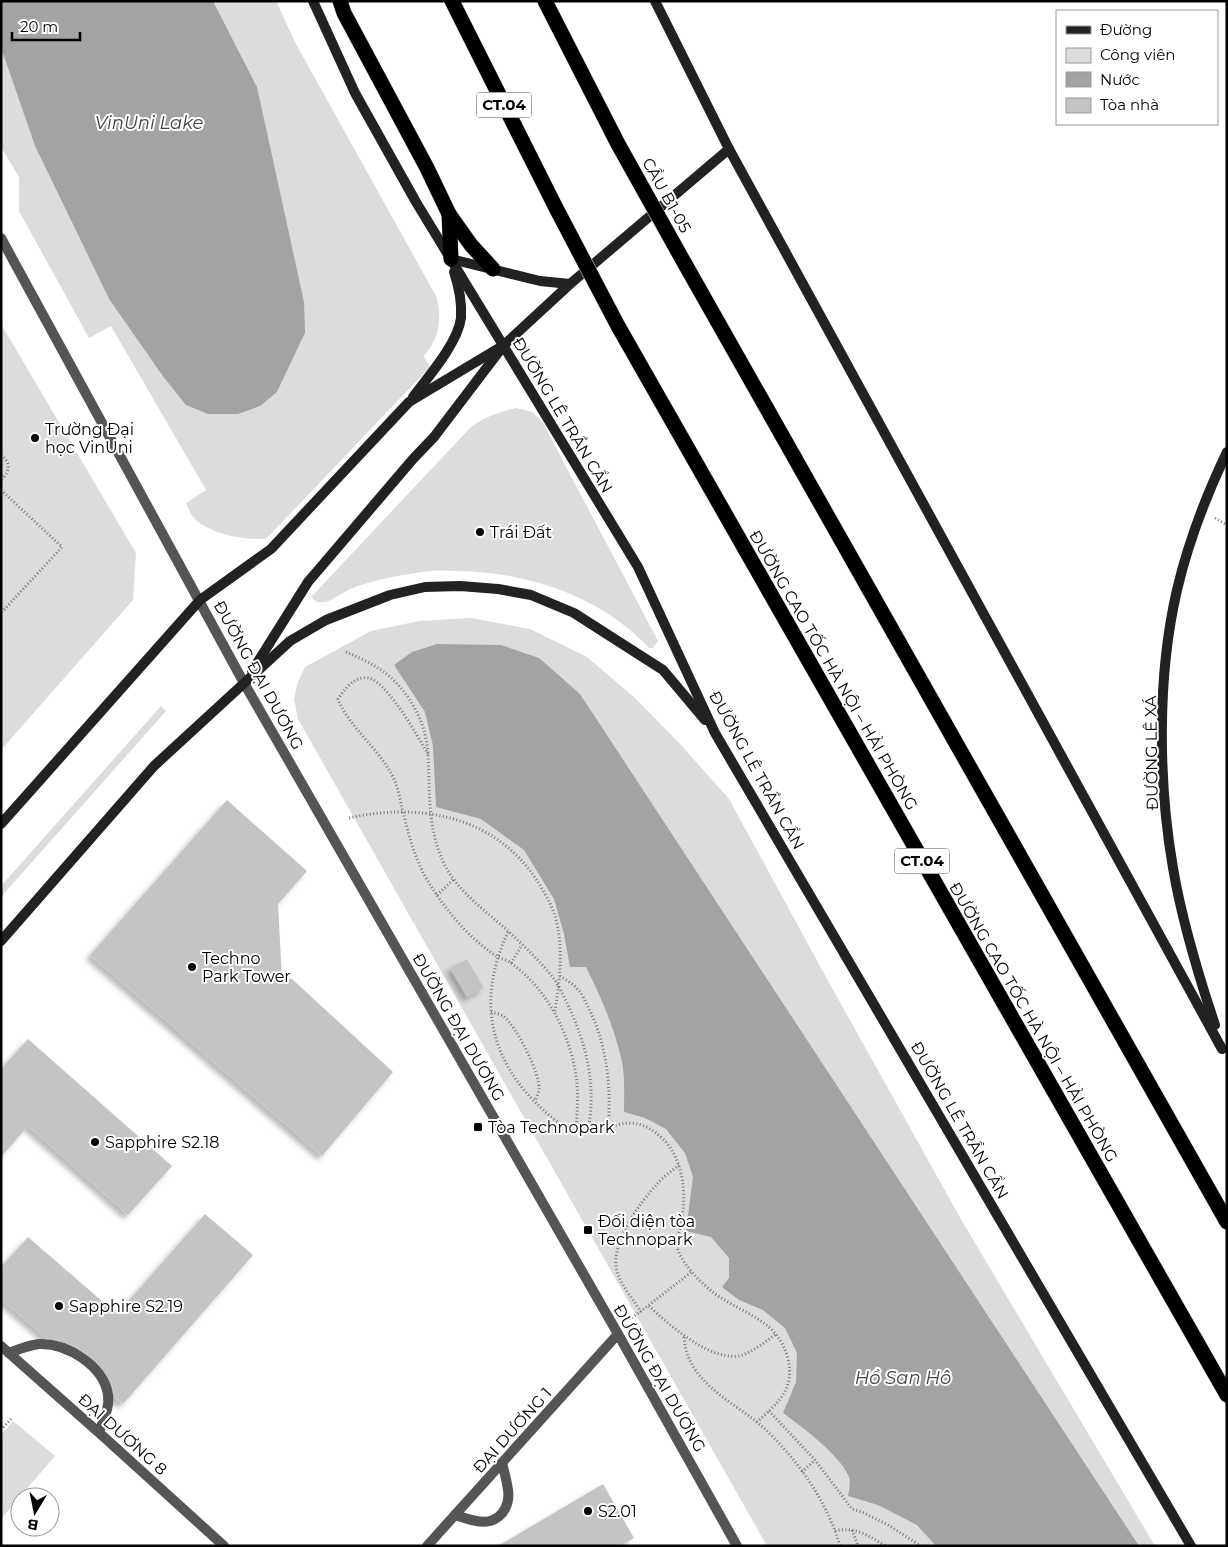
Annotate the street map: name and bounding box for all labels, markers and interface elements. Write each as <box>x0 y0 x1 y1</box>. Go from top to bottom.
scale bar <box>12 10 80 42</box>
legend <box>1056 10 1218 125</box>
text: 20 m <box>20 17 58 36</box>
text: Đường <box>1100 20 1152 39</box>
text: Công viên <box>1100 45 1175 64</box>
text: Nước <box>1100 70 1140 89</box>
road number: CT.04 <box>476 92 532 118</box>
text: Tòa nhà <box>1100 95 1159 114</box>
water label: VinUni Lake <box>95 112 203 134</box>
street label: CẦU B1-05 <box>638 154 696 236</box>
street label: ĐƯỜNG LÊ TRẦN CẨN <box>509 333 618 497</box>
place label: Trường Đại học VinUni <box>45 420 134 457</box>
marker: Trường Đại học VinUni <box>29 432 41 444</box>
place label: Trái Đất <box>490 523 552 542</box>
marker: Trái Đất <box>474 526 486 538</box>
street label: ĐƯỜNG CAO TỐC HÀ NỘI – HẢI PHÒNG <box>745 526 923 814</box>
street label: ĐƯỜNG ĐẠI DƯƠNG <box>210 597 307 753</box>
street label: ĐƯỜNG LÊ TRẦN CẨN <box>705 687 810 853</box>
street label: ĐƯỜNG LÊ XÁ <box>1141 695 1162 811</box>
road number: CT.04 <box>894 848 950 874</box>
street label: ĐƯỜNG CAO TỐC HÀ NỘI – HẢI PHÒNG <box>945 878 1123 1166</box>
place label: Techno Park Tower <box>202 949 291 986</box>
street label: ĐƯỜNG ĐẠI DƯƠNG <box>408 950 509 1105</box>
marker: Techno Park Tower <box>186 961 198 973</box>
street label: ĐƯỜNG LÊ TRẦN CẨN <box>907 1037 1014 1202</box>
place label: Tòa Technopark <box>488 1118 615 1137</box>
marker: Tòa Technopark <box>472 1121 484 1133</box>
place label: Sapphire S2.18 <box>105 1133 219 1152</box>
marker: Sapphire S2.18 <box>89 1136 101 1148</box>
place label: Đối diện tòa Technopark <box>598 1212 695 1249</box>
marker: Đối diện tòa Technopark <box>582 1224 594 1236</box>
place label: Sapphire S2.19 <box>69 1297 183 1316</box>
marker: Sapphire S2.19 <box>53 1300 65 1312</box>
street label: ĐƯỜNG ĐẠI DƯƠNG <box>609 1301 710 1456</box>
water label: Hồ San Hô <box>855 1367 951 1389</box>
street label: ĐẠI DƯƠNG 1 <box>469 1384 556 1477</box>
street label: ĐẠI DƯƠNG 8 <box>74 1390 171 1479</box>
north arrow <box>10 1487 60 1537</box>
place label: S2.01 <box>598 1502 637 1521</box>
marker: S2.01 <box>582 1505 594 1517</box>
text: B <box>26 1515 40 1535</box>

